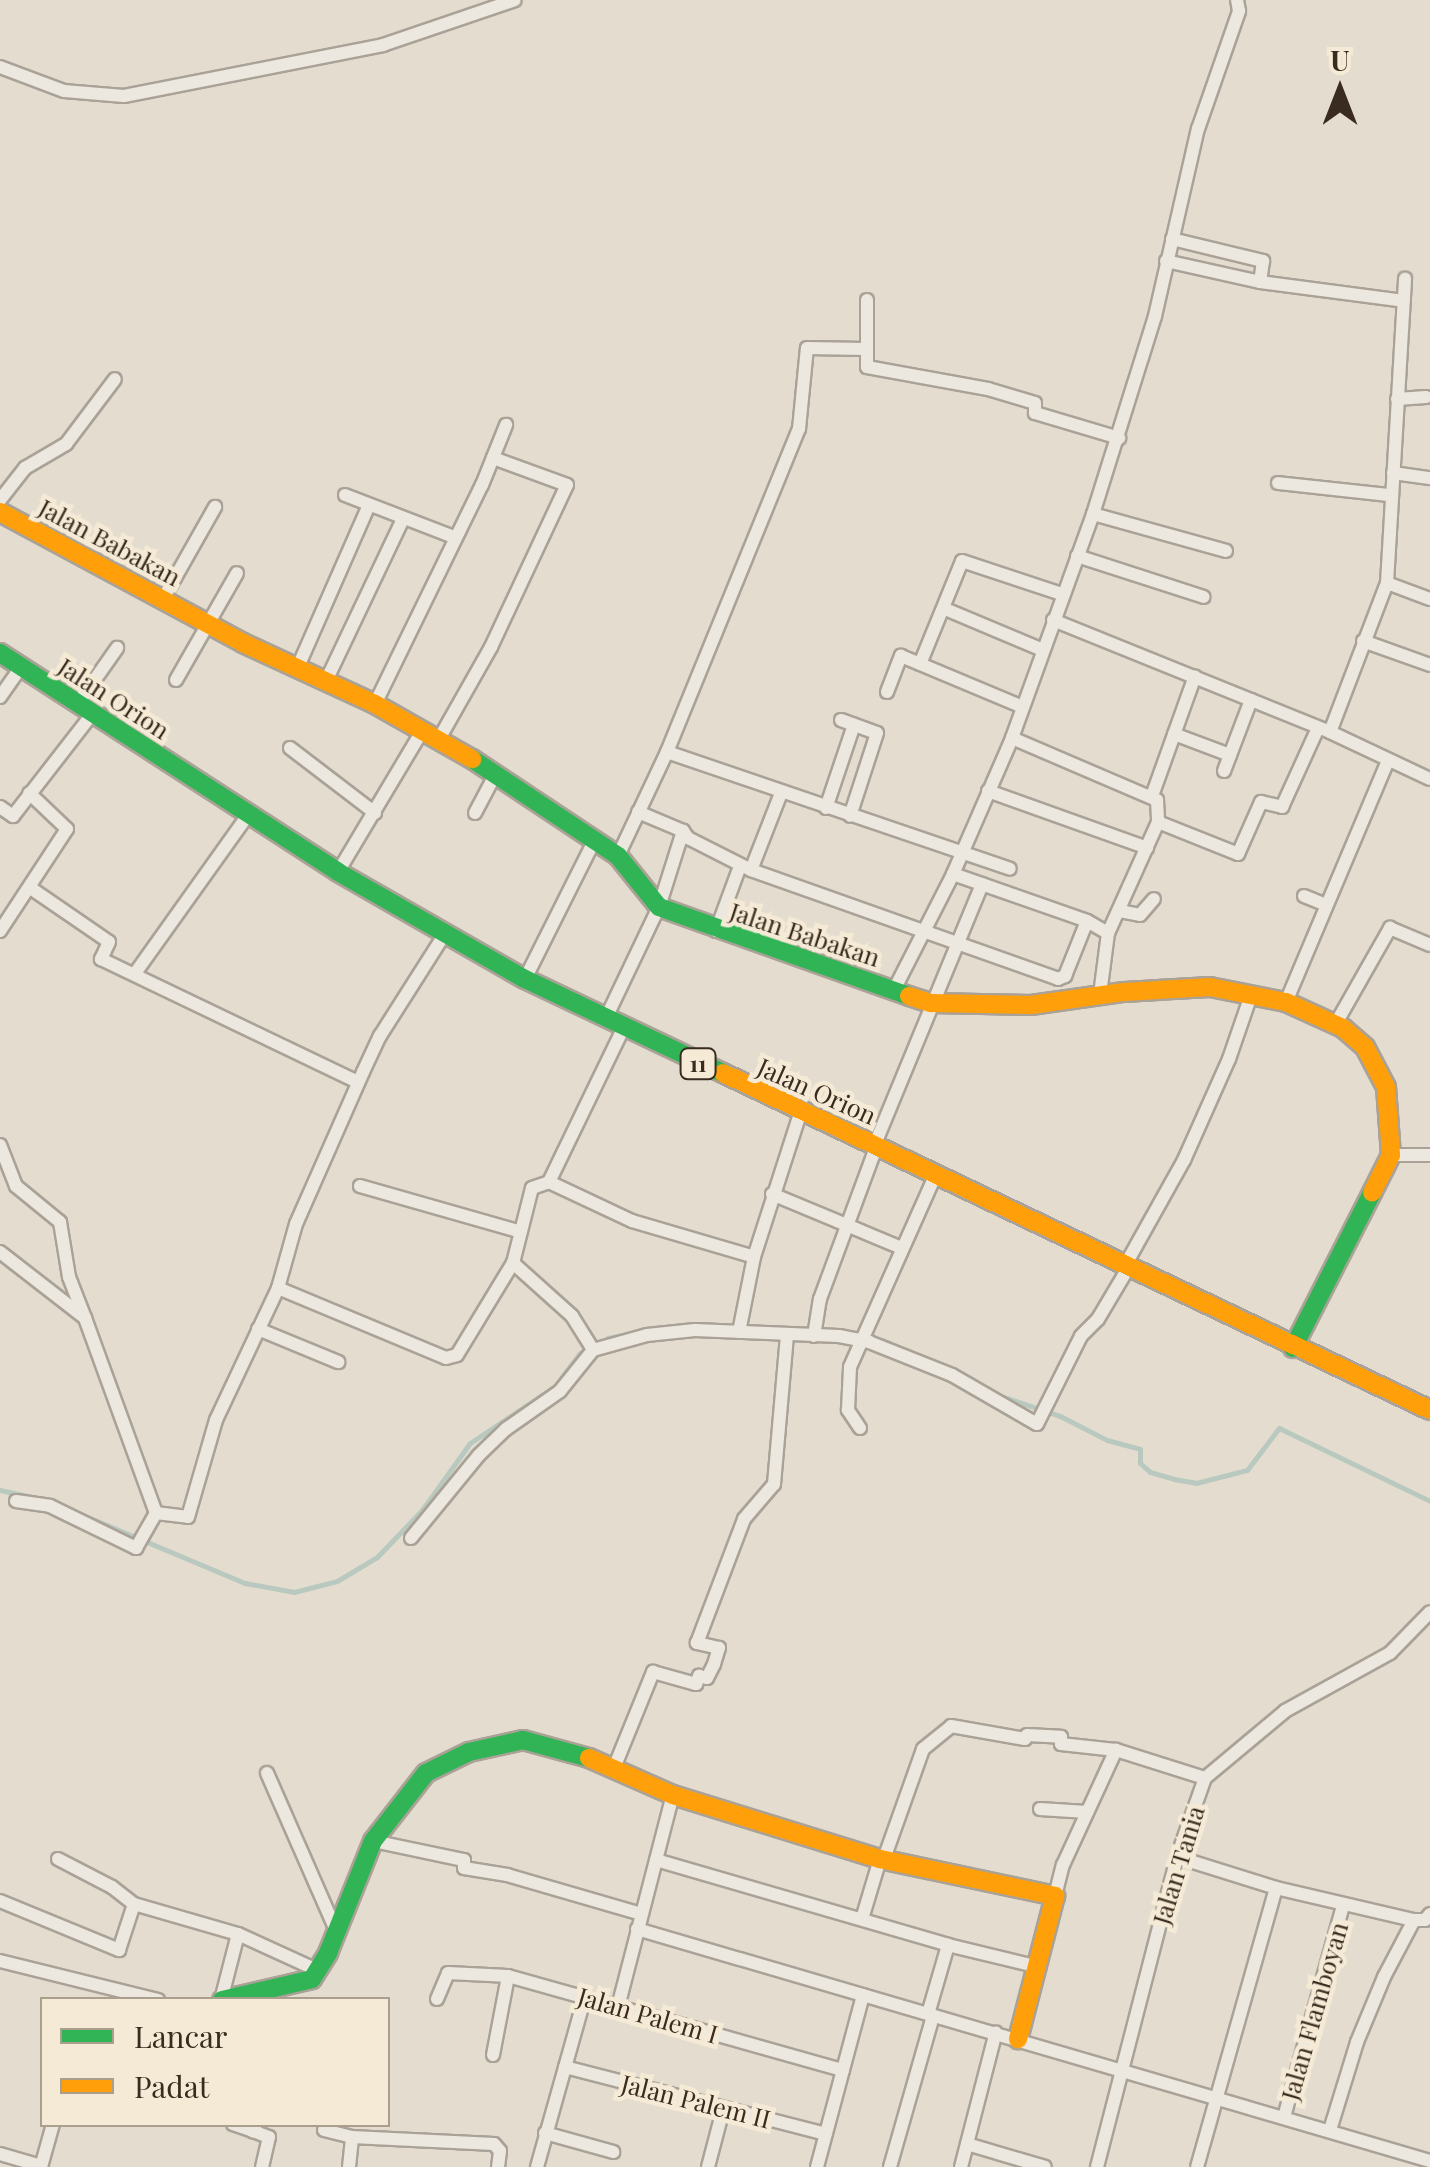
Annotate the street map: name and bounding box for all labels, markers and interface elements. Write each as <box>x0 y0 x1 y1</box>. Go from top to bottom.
north arrow <box>1290 40 1390 140</box>
text: U <box>1330 41 1350 78</box>
street label: Jalan Babakan <box>34 492 186 592</box>
street label: Jalan Orion <box>53 651 175 745</box>
street label: Jalan Babakan <box>726 896 884 972</box>
road number: 11 <box>678 1047 718 1081</box>
street label: Jalan Orion <box>753 1052 881 1130</box>
street label: Jalan Tania <box>1146 1802 1210 1928</box>
street label: Jalan Flamboyan <box>1274 1918 1354 2104</box>
street label: Jalan Palem I <box>575 1981 721 2049</box>
legend <box>40 1997 390 2127</box>
text: Lancar <box>134 2016 227 2056</box>
text: Padat <box>134 2066 209 2106</box>
street label: Jalan Palem II <box>618 2068 774 2134</box>

